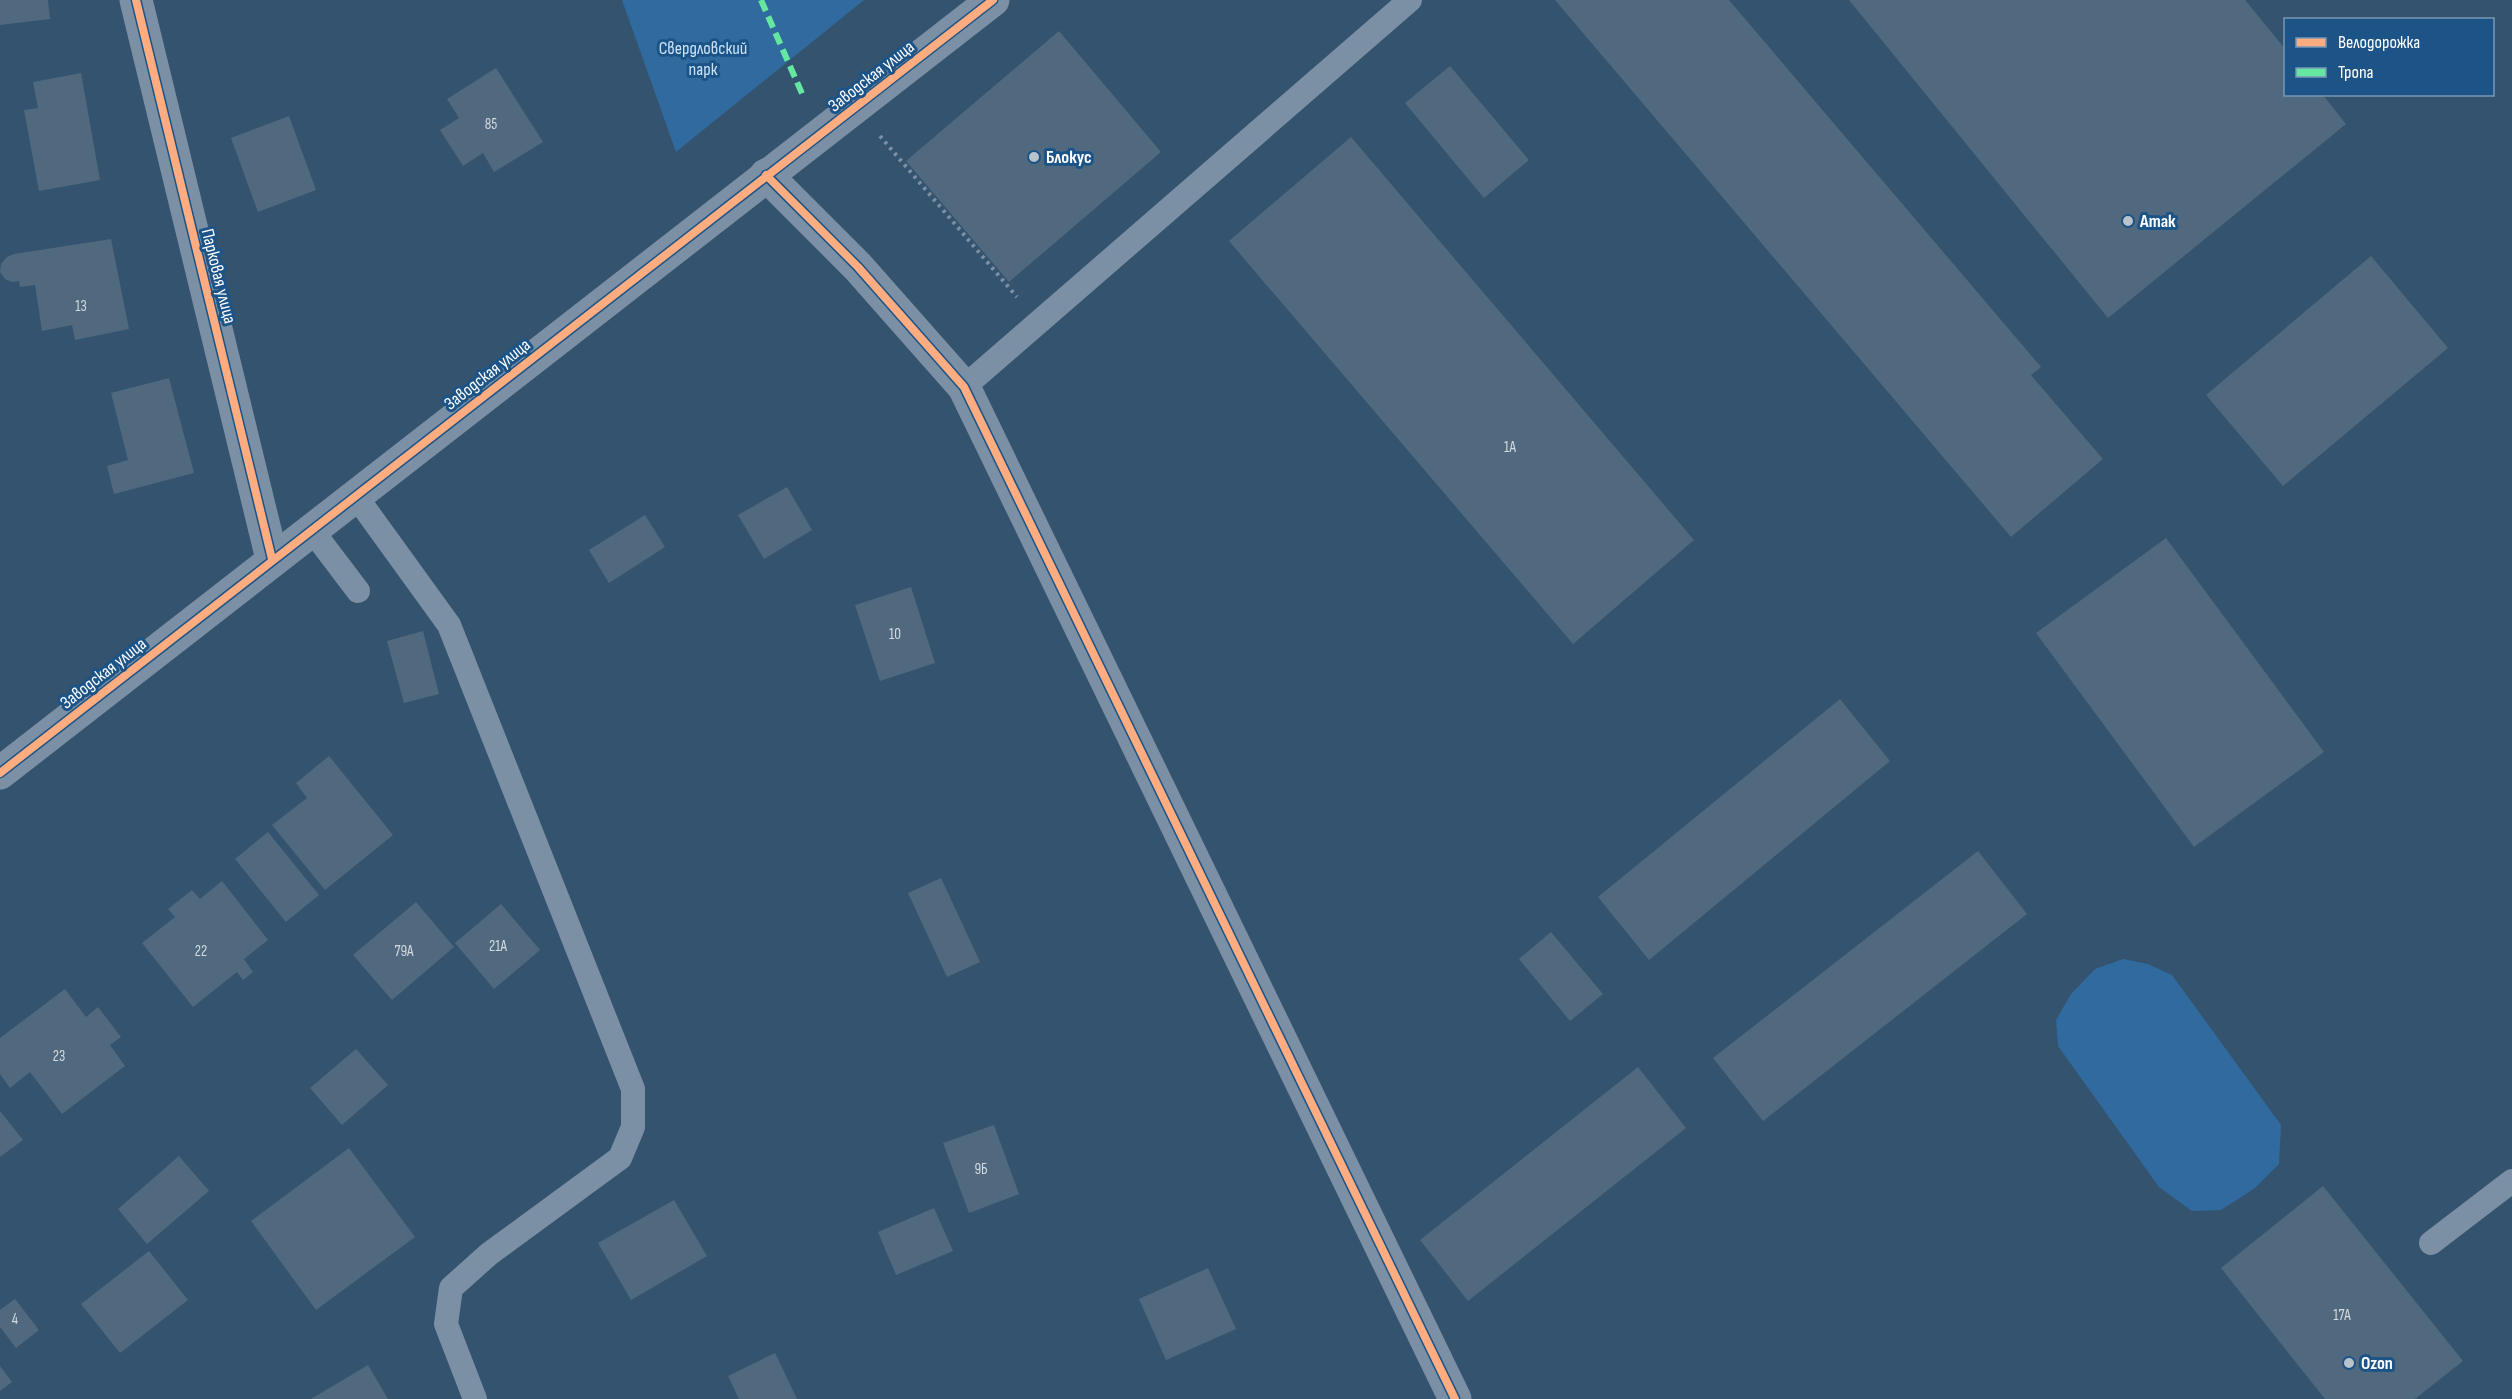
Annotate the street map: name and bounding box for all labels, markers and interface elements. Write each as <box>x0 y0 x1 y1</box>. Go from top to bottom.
legend <box>2284 18 2494 96</box>
text: Велодорожка <box>2338 32 2420 53</box>
street label: Заводская улица <box>824 36 918 116</box>
park label: Свердловский парк <box>659 38 747 80</box>
text: Тропа <box>2338 62 2374 83</box>
house number: 85 <box>485 115 497 134</box>
place label: Блокус <box>1046 147 1092 168</box>
marker: Блокус <box>1027 150 1041 164</box>
place label: Атак <box>2139 211 2176 232</box>
marker: Атак <box>2121 214 2135 228</box>
street label: Парковая улица <box>197 226 240 326</box>
house number: 13 <box>75 297 87 316</box>
street label: Заводская улица <box>440 334 534 414</box>
house number: 1А <box>1504 438 1517 457</box>
house number: 10 <box>889 625 901 644</box>
street label: Заводская улица <box>56 633 150 713</box>
house number: 21А <box>489 937 508 956</box>
house number: 22 <box>195 942 207 961</box>
house number: 79А <box>394 942 414 961</box>
house number: 23 <box>53 1047 65 1066</box>
house number: 9Б <box>974 1160 988 1179</box>
house number: 17А <box>2333 1306 2351 1325</box>
house number: 4 <box>12 1310 18 1329</box>
place label: Ozon <box>2361 1353 2393 1374</box>
marker: Ozon <box>2342 1356 2356 1370</box>

